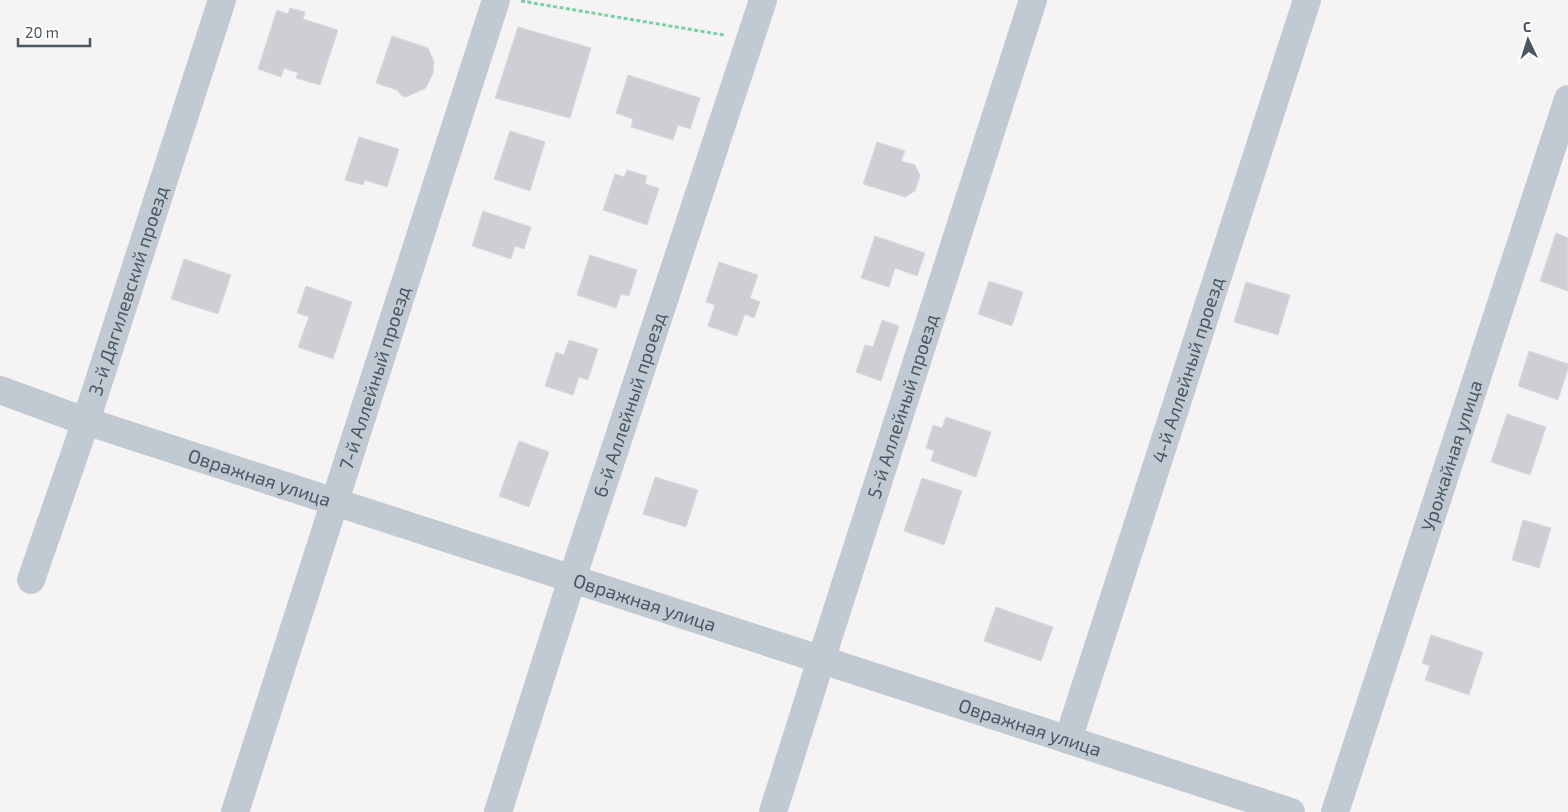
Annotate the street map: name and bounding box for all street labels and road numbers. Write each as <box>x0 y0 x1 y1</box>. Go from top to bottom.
street label: 3-й Дягилевский проезд <box>83 183 172 399</box>
street label: 4-й Аллейный проезд <box>1146 274 1228 466</box>
street label: 7-й Аллейный проезд <box>334 283 414 473</box>
street label: 6-й Аллейный проезд <box>588 309 670 500</box>
street label: 5-й Аллейный проезд <box>862 311 942 501</box>
street label: Урожайная улица <box>1416 377 1486 534</box>
street label: Овражная улица <box>185 443 334 511</box>
street label: Овражная улица <box>571 568 719 636</box>
street label: Овражная улица <box>956 693 1105 761</box>

